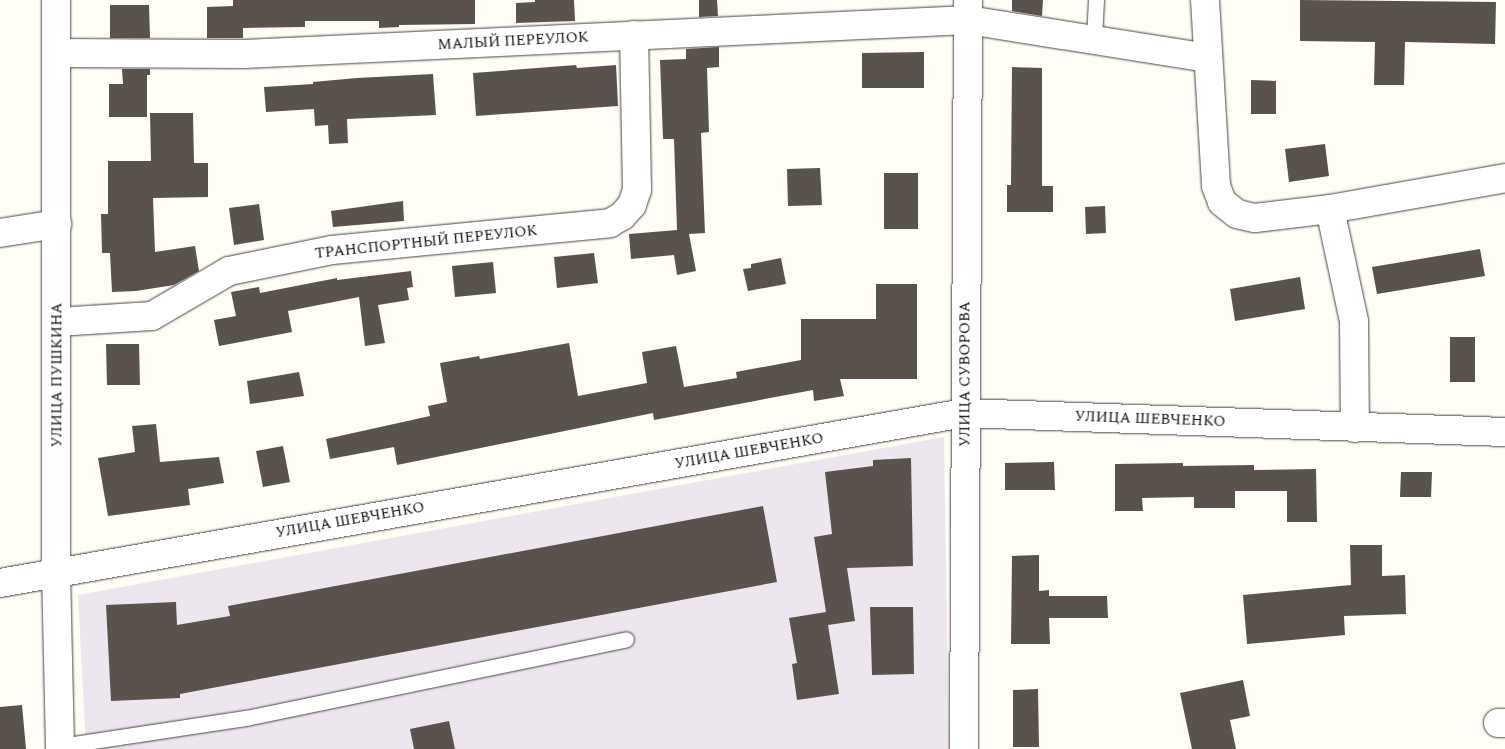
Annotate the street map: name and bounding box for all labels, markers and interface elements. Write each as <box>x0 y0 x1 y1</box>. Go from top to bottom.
street label: МАЛЫЙ ПЕРЕУЛОК <box>437 28 589 54</box>
street label: ТРАНСПОРТНЫЙ ПЕРЕУЛОК <box>314 221 538 263</box>
street label: УЛИЦА СУВОРОВА <box>956 301 974 447</box>
street label: УЛИЦА ПУШКИНА <box>48 303 66 447</box>
street label: УЛИЦА ШЕВЧЕНКО <box>1074 407 1226 431</box>
street label: УЛИЦА ШЕВЧЕНКО <box>673 429 825 473</box>
street label: УЛИЦА ШЕВЧЕНКО <box>274 498 426 542</box>

